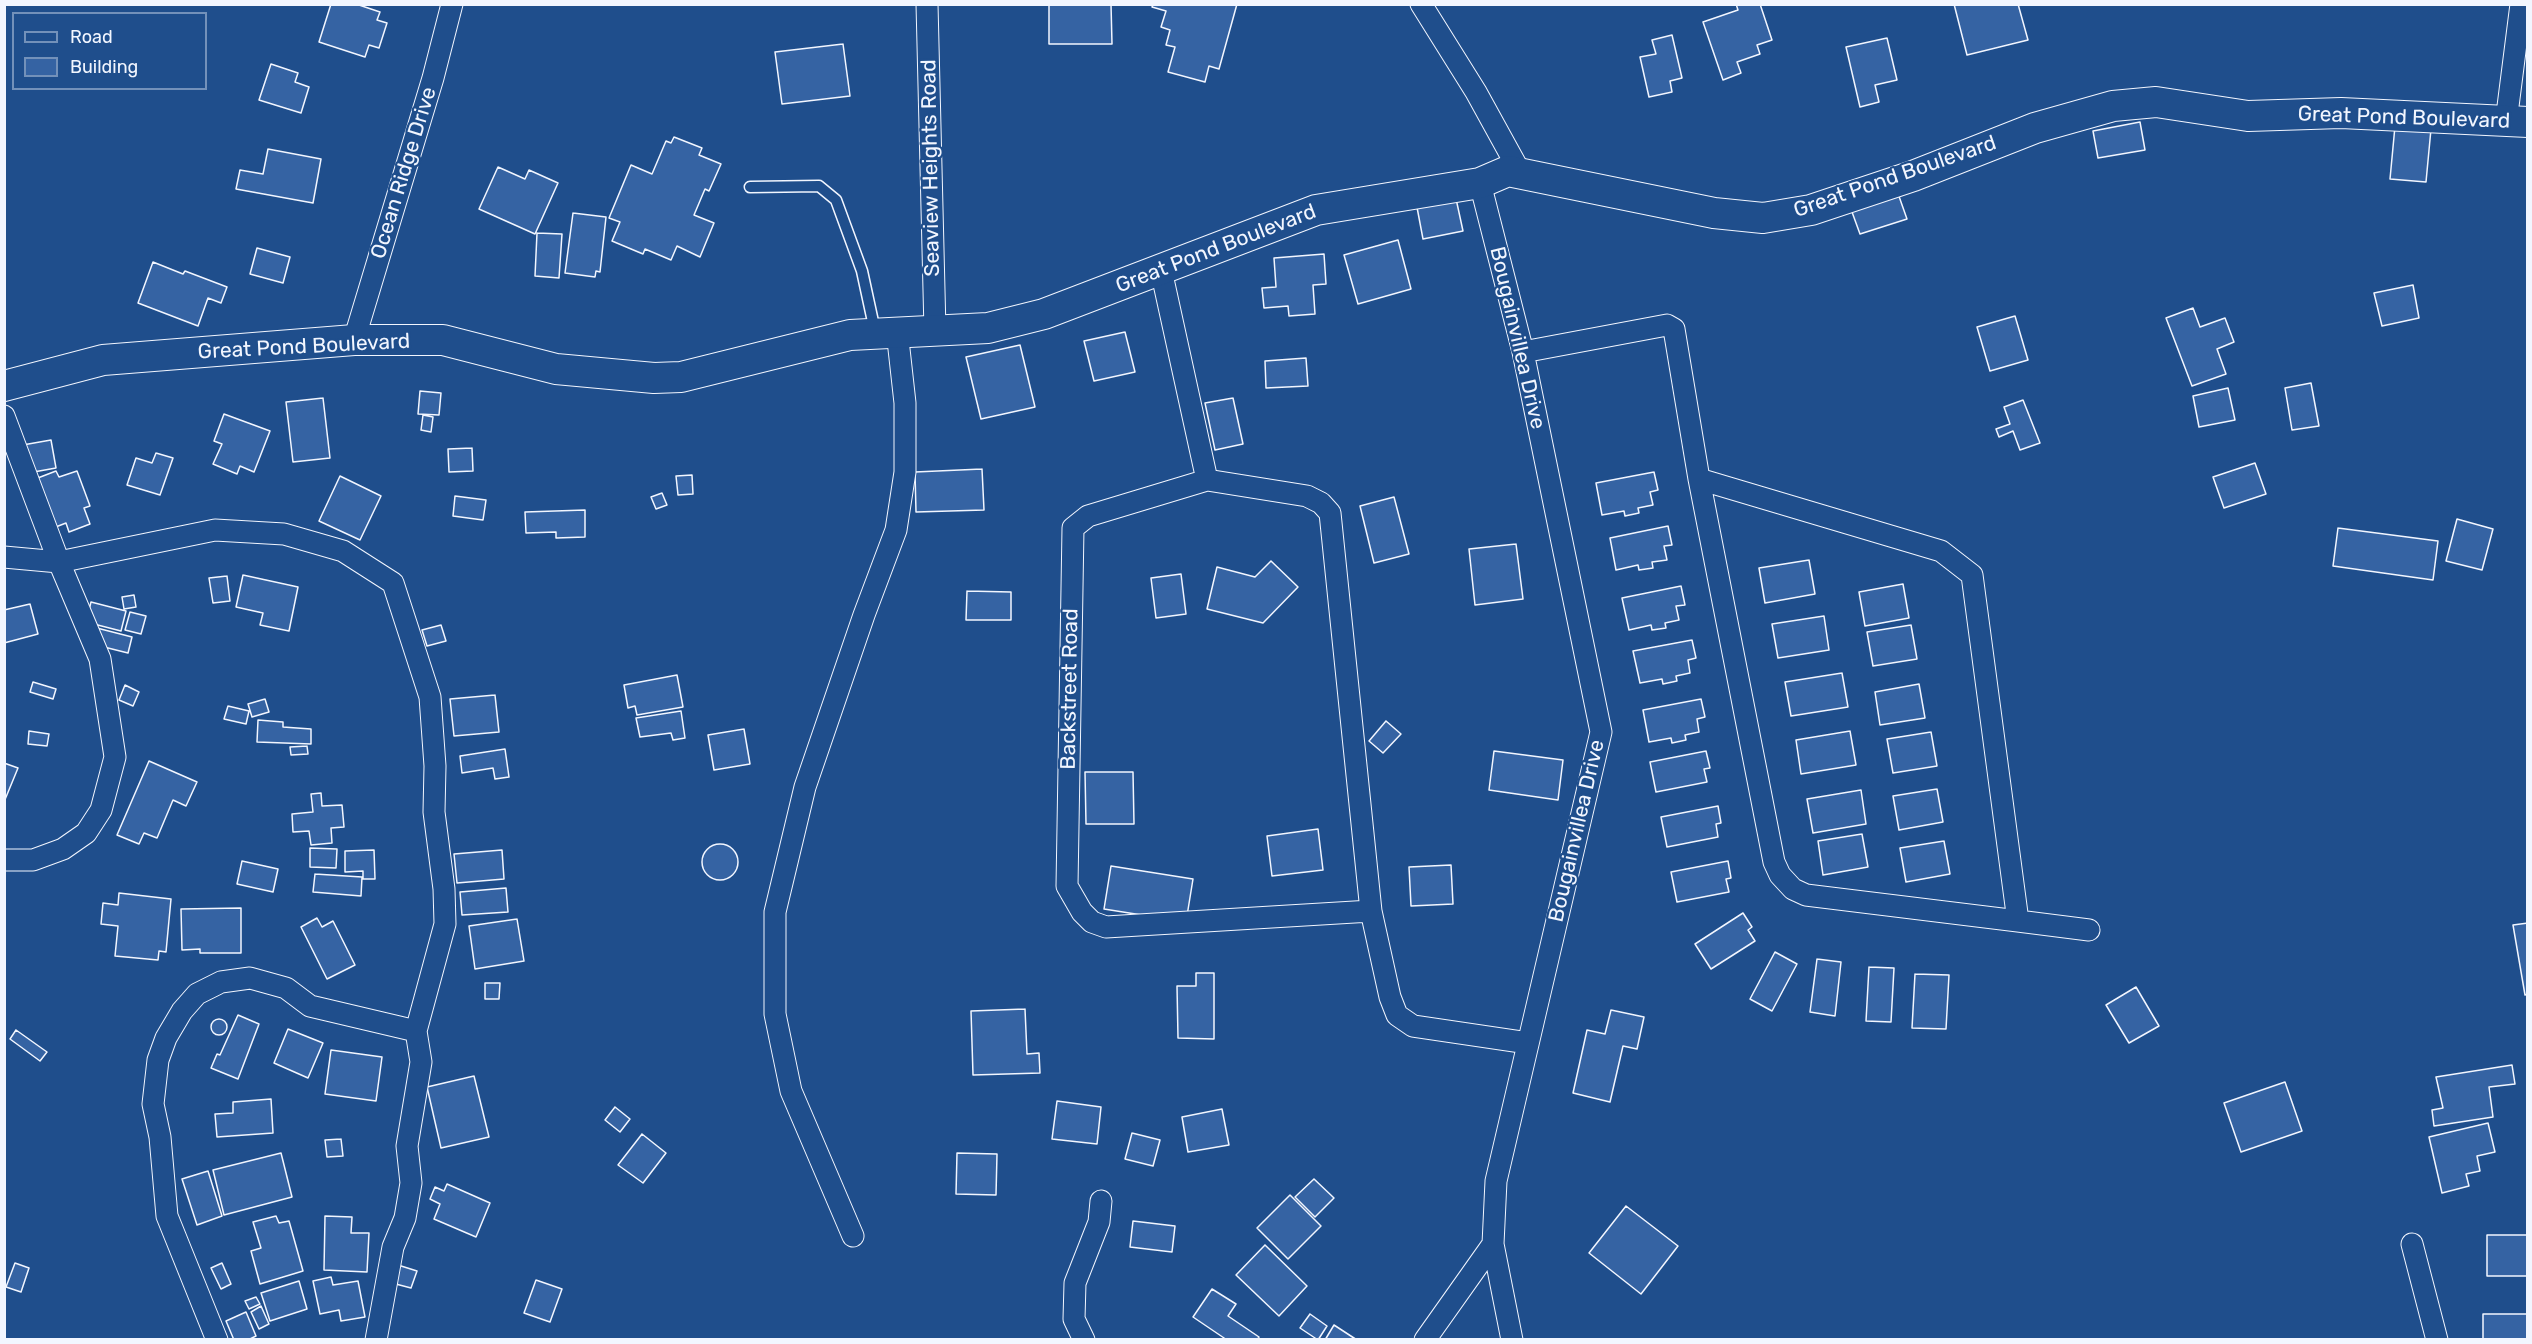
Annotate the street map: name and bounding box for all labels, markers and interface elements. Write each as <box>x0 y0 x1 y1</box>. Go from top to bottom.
legend <box>12 12 207 90</box>
text: Road <box>70 26 113 48</box>
text: Building <box>70 56 138 78</box>
street label: Seaview Heights Road <box>917 59 945 277</box>
street label: Ocean Ridge Drive <box>366 84 442 262</box>
street label: Great Pond Boulevard <box>2297 102 2511 134</box>
street label: Great Pond Boulevard <box>1790 130 2000 224</box>
street label: Great Pond Boulevard <box>1112 199 1320 299</box>
street label: Bougainvillea Drive <box>1484 244 1550 432</box>
street label: Great Pond Boulevard <box>197 329 411 365</box>
street label: Backstreet Road <box>1056 608 1084 770</box>
street label: Bougainvillea Drive <box>1544 737 1610 925</box>

